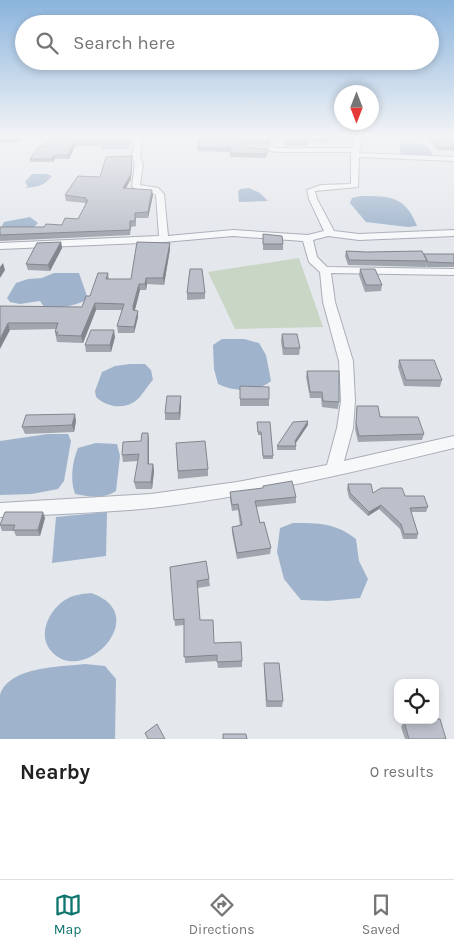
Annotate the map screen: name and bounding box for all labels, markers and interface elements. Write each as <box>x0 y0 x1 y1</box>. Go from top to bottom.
search box <box>15 15 439 70</box>
icon: search <box>33 29 61 57</box>
text: Search here <box>73 32 175 54</box>
north arrow <box>334 85 379 130</box>
map controls <box>394 679 439 724</box>
button: locate <box>394 679 439 724</box>
text: Nearby <box>20 760 90 784</box>
text: 0 results <box>370 762 434 781</box>
tab: Map <box>54 891 82 938</box>
tab: Directions <box>189 891 255 938</box>
tab: Saved <box>362 891 400 938</box>

